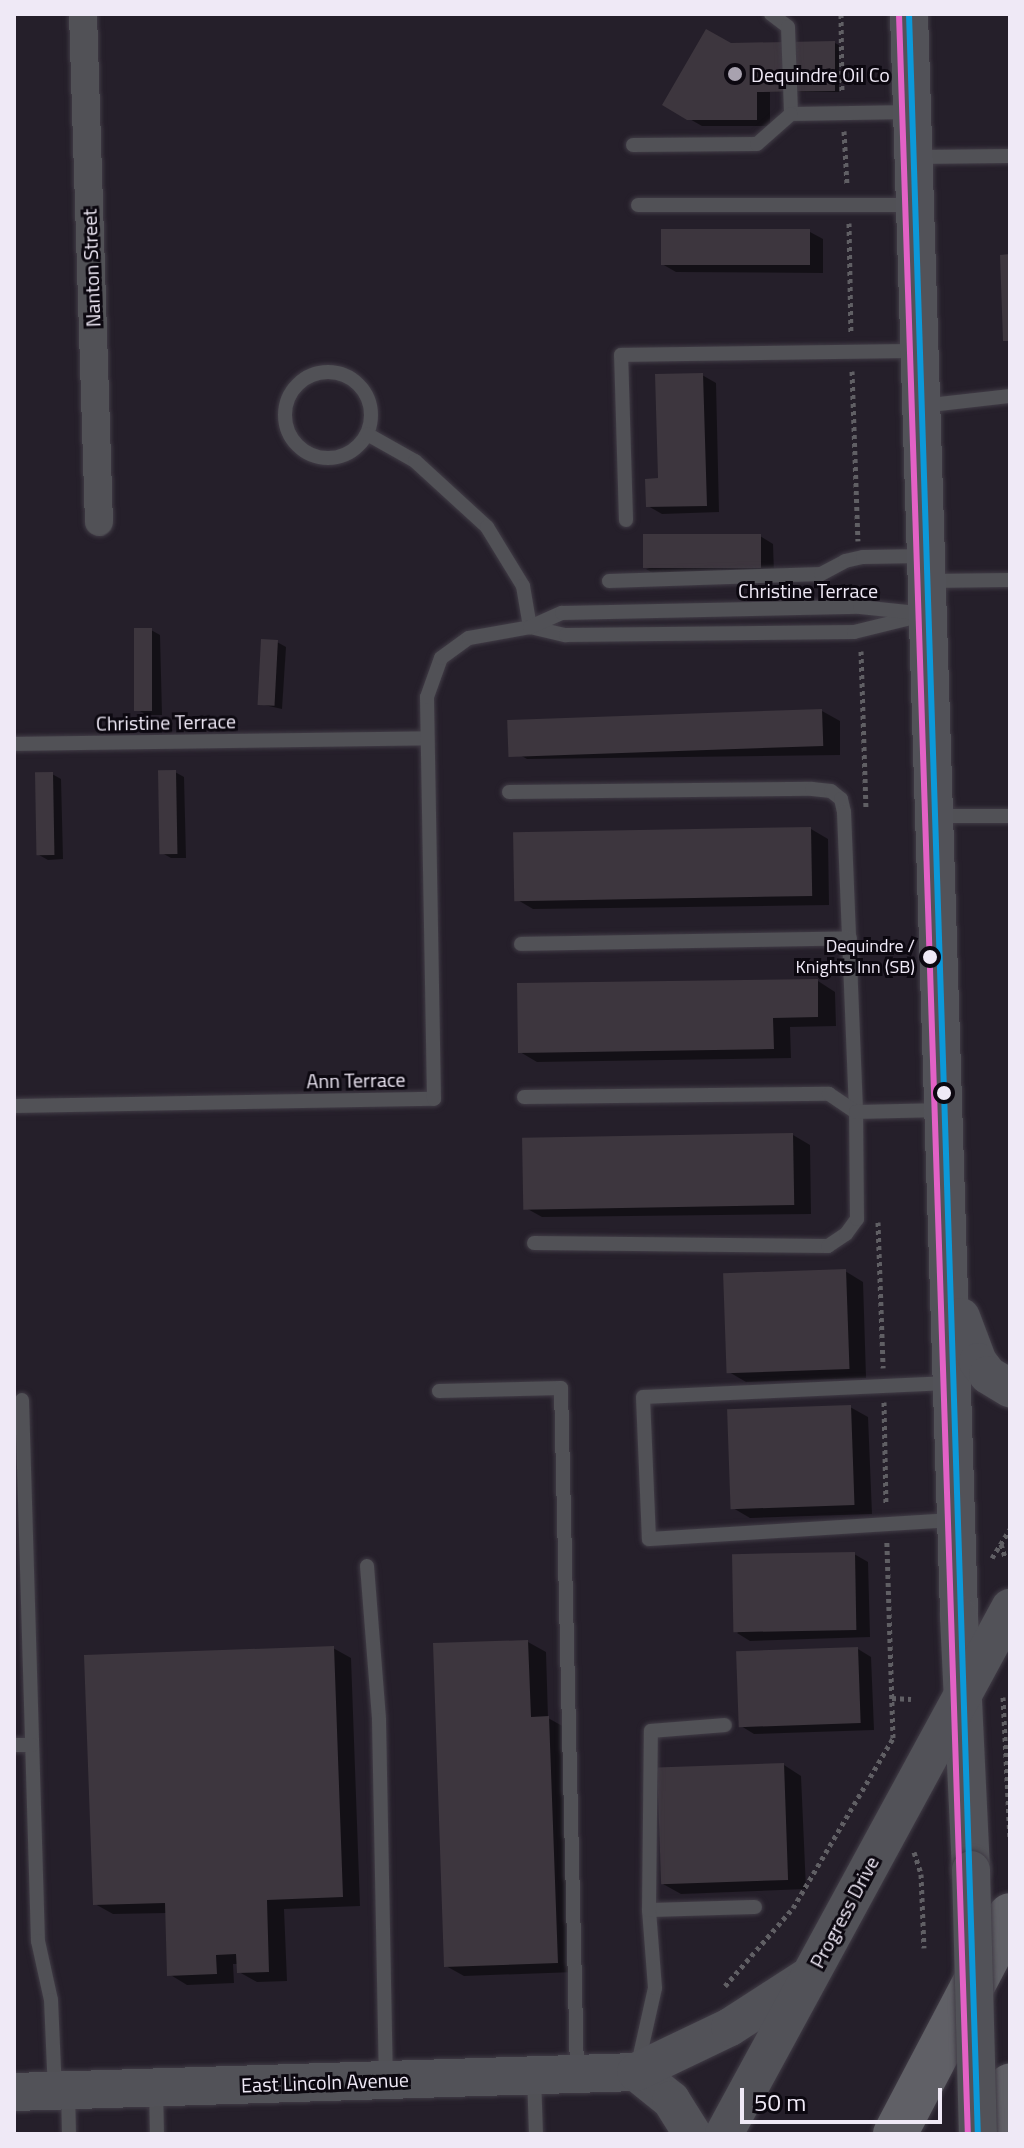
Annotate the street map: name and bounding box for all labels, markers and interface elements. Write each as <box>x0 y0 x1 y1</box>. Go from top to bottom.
place label: Dequindre Oil Co <box>751 62 890 86</box>
marker: Dequindre Oil Co <box>726 65 744 83</box>
street label: Nanton Street <box>77 208 105 328</box>
street label: Christine Terrace <box>738 578 878 602</box>
street label: Christine Terrace <box>96 709 236 735</box>
place label: Dequindre / Knights Inn (SB) <box>796 936 915 978</box>
marker: Dequindre / Knights Inn (SB) <box>922 949 938 965</box>
street label: Ann Terrace <box>306 1067 406 1093</box>
unlabelled marker <box>936 1085 952 1101</box>
street label: Progress Drive <box>805 1852 883 1972</box>
street label: East Lincoln Avenue <box>241 2067 409 2097</box>
scale bar <box>744 2072 946 2122</box>
text: 50 m <box>754 2084 806 2120</box>

